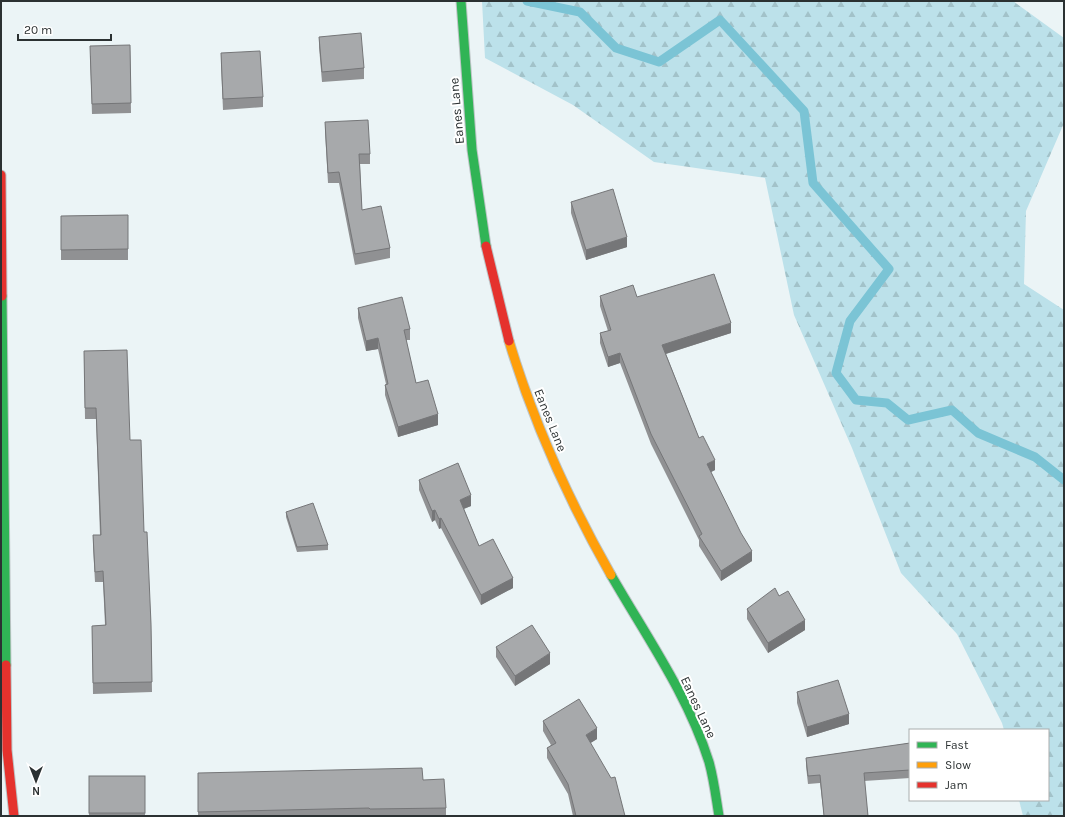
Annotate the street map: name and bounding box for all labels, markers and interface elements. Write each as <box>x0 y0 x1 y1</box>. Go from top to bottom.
scale bar <box>18 16 111 42</box>
text: 20 m <box>24 23 52 37</box>
street label: Eanes Lane <box>446 77 467 145</box>
street label: Eanes Lane <box>531 386 570 454</box>
street label: Eanes Lane <box>678 674 720 741</box>
legend <box>909 729 1049 801</box>
text: Fast <box>945 738 969 752</box>
text: Slow <box>945 758 971 772</box>
north arrow <box>16 761 56 801</box>
text: Jam <box>945 778 968 792</box>
text: N <box>32 784 40 797</box>

